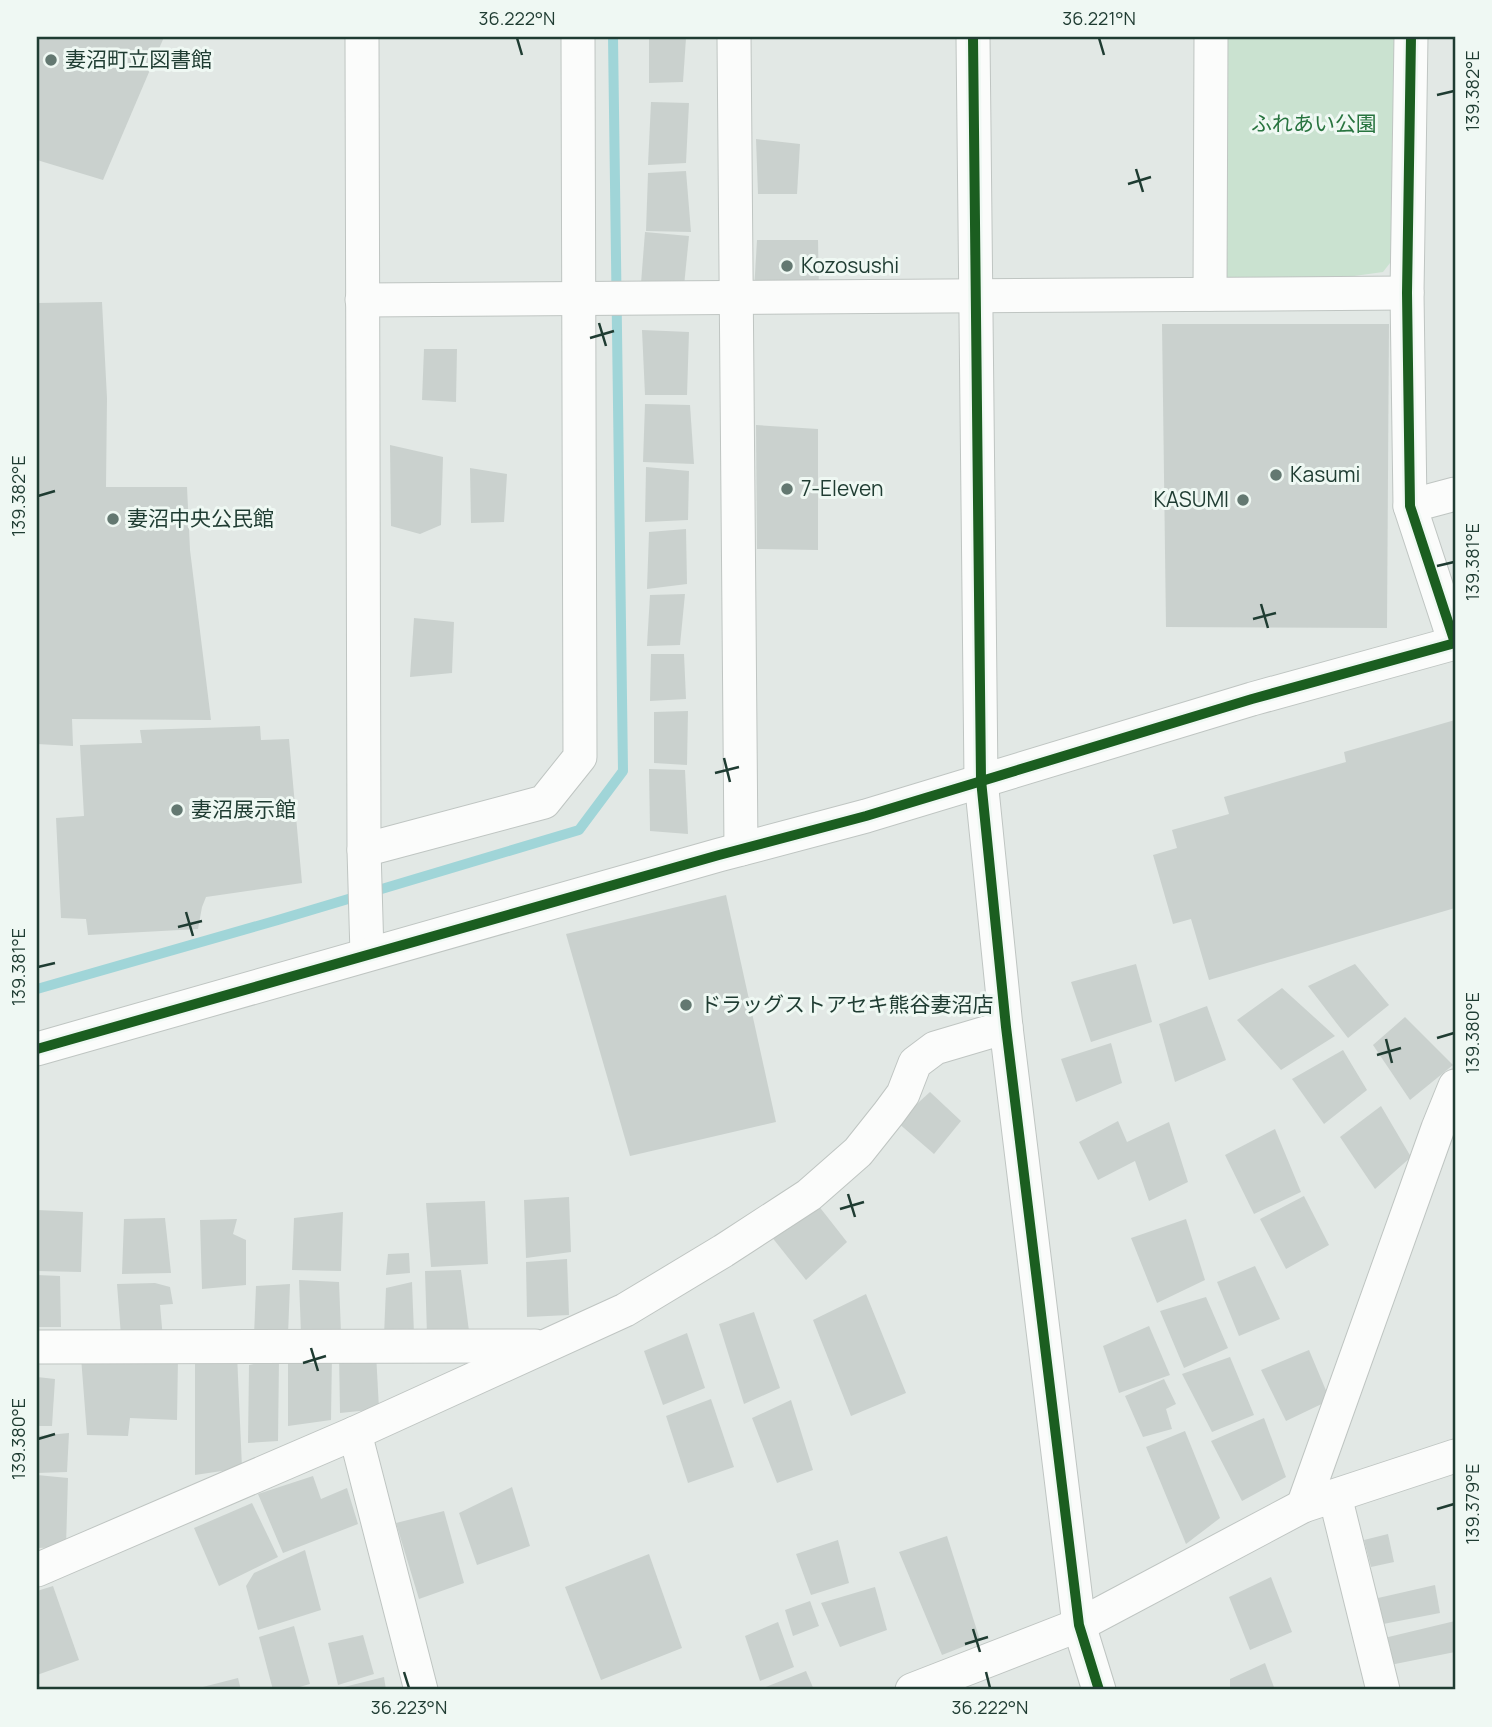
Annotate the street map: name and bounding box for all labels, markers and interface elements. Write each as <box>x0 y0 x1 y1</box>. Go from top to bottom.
text: 36.222°N <box>479 6 555 30</box>
text: 36.221°N <box>1062 6 1136 30</box>
place label: 妻沼町立図書館 <box>65 45 212 73</box>
text: 139.382°E <box>1460 50 1484 132</box>
marker: 妻沼町立図書館 <box>43 52 59 68</box>
park label: ふれあい公園 <box>1251 109 1377 137</box>
place label: Kozosushi <box>801 251 899 279</box>
marker: Kozosushi <box>779 258 795 274</box>
text: 139.382°E <box>6 455 30 537</box>
place label: Kasumi <box>1290 460 1360 488</box>
marker: Kasumi <box>1268 467 1284 483</box>
place label: 7-Eleven <box>801 474 884 502</box>
marker: 7-Eleven <box>779 481 795 497</box>
place label: KASUMI <box>1153 485 1229 513</box>
marker: KASUMI <box>1235 492 1251 508</box>
place label: 妻沼中央公民館 <box>127 504 274 532</box>
marker: 妻沼中央公民館 <box>105 511 121 527</box>
text: 139.381°E <box>1460 523 1484 601</box>
place label: 妻沼展示館 <box>191 795 296 823</box>
marker: 妻沼展示館 <box>169 802 185 818</box>
text: 139.381°E <box>6 928 30 1006</box>
place label: ドラッグストアセキ熊谷妻沼店 <box>700 990 994 1018</box>
text: 139.380°E <box>1460 992 1484 1074</box>
marker: ドラッグストアセキ熊谷妻沼店 <box>678 997 694 1013</box>
text: 139.380°E <box>6 1398 30 1480</box>
text: 139.379°E <box>1460 1464 1484 1544</box>
text: 36.223°N <box>371 1695 447 1719</box>
text: 36.222°N <box>952 1695 1028 1719</box>

